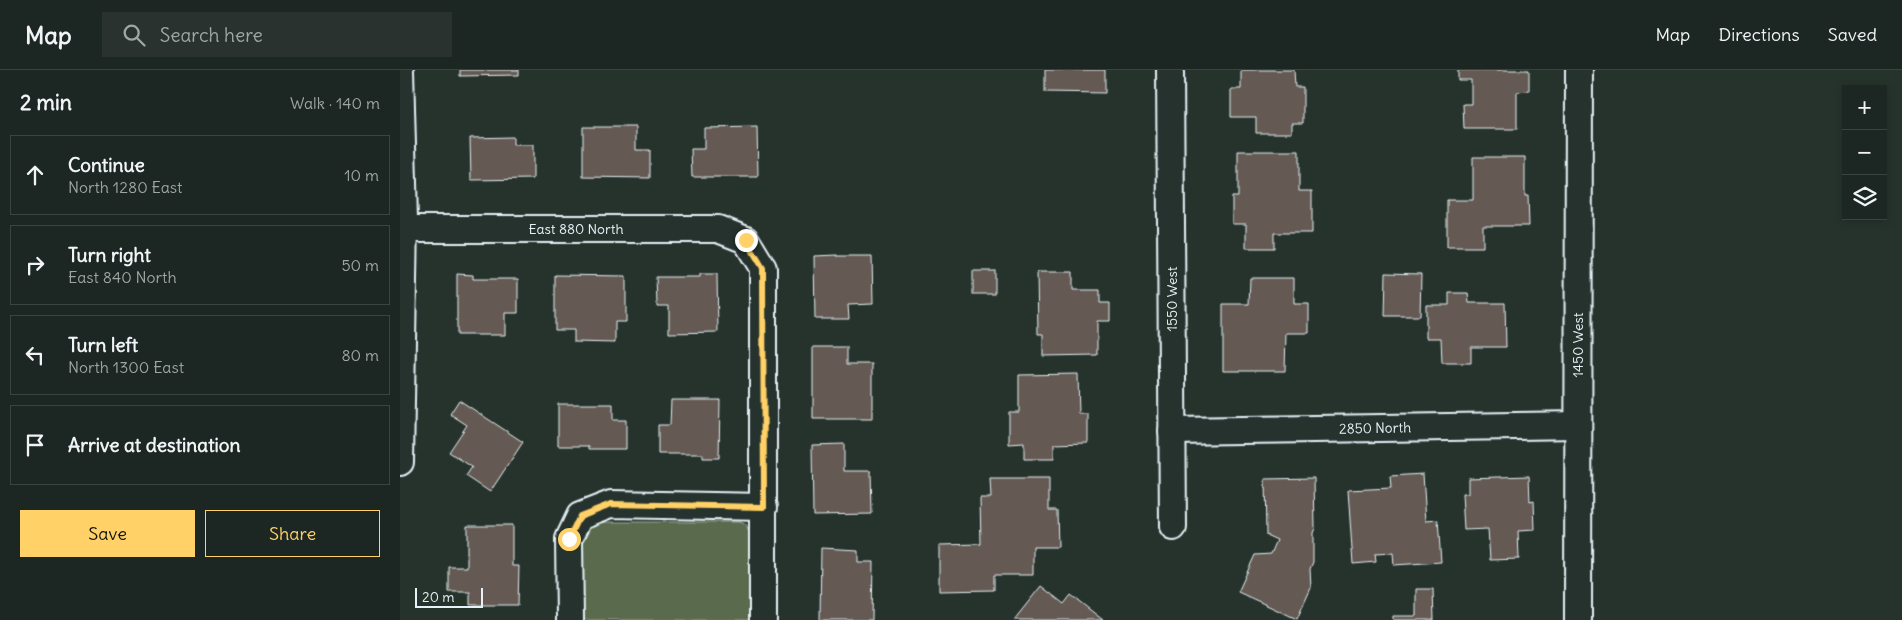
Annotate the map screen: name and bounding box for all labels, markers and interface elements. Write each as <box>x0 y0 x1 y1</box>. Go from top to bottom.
search box <box>102 12 452 57</box>
text: Map <box>25 20 72 50</box>
icon: search <box>120 21 148 49</box>
text: Search here <box>160 23 263 47</box>
text: Map <box>1655 23 1690 46</box>
text: Directions <box>1718 23 1800 46</box>
text: Saved <box>1828 23 1877 46</box>
map controls <box>1842 85 1887 220</box>
button: + <box>1842 85 1887 130</box>
text: 2 min <box>20 89 72 116</box>
text: Walk · 140 m <box>290 93 380 113</box>
button: − <box>1842 130 1887 175</box>
text: Continue <box>68 153 145 177</box>
icon: ahead <box>21 161 49 189</box>
text: 10 m <box>344 165 379 185</box>
button: layers <box>1842 175 1887 220</box>
text: North 1280 East <box>68 177 183 197</box>
street label: East 880 North <box>528 220 624 238</box>
route end <box>735 229 758 252</box>
text: Turn right <box>68 243 151 267</box>
icon: right <box>21 251 49 279</box>
text: 50 m <box>341 255 379 275</box>
street label: 1550 West <box>1163 266 1181 332</box>
text: East 840 North <box>68 267 177 287</box>
street label: 1450 West <box>1569 312 1587 378</box>
text: Turn left <box>68 333 138 357</box>
icon: left <box>21 341 49 369</box>
text: 80 m <box>341 345 379 365</box>
text: North 1300 East <box>68 357 184 377</box>
street label: 2850 North <box>1339 418 1411 438</box>
icon: arrive <box>21 431 49 459</box>
text: Arrive at destination <box>68 433 241 457</box>
button: Save <box>20 510 195 557</box>
button: Share <box>205 510 380 557</box>
route start <box>558 528 581 551</box>
scale bar <box>415 585 482 608</box>
text: 20 m <box>422 588 455 606</box>

